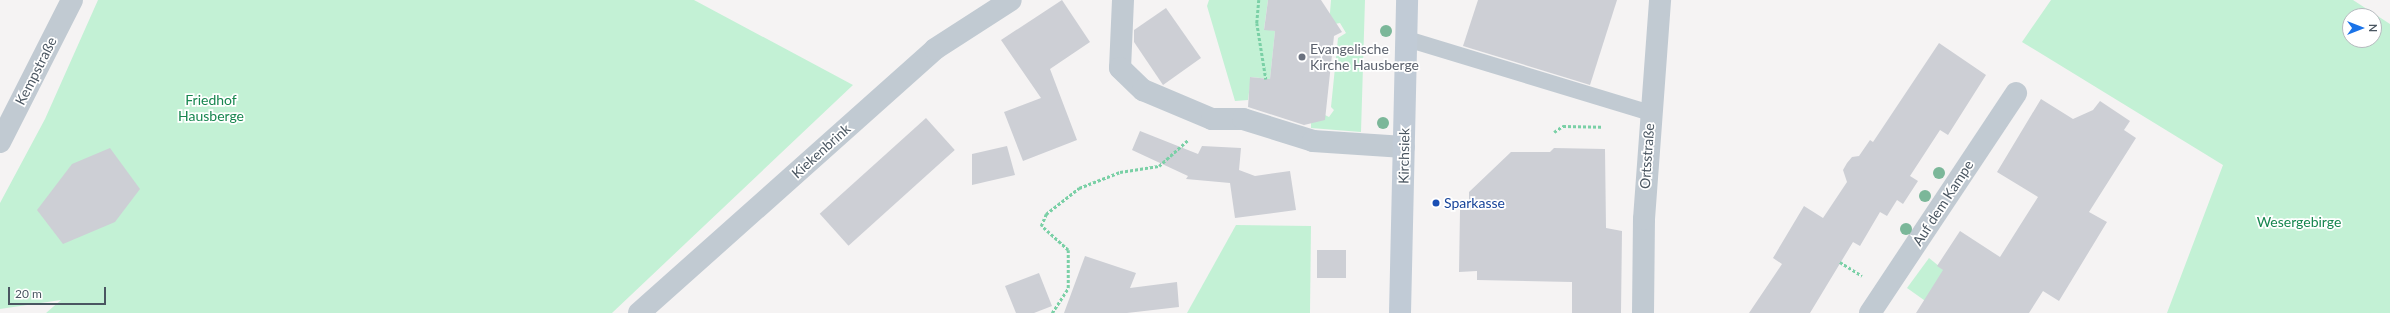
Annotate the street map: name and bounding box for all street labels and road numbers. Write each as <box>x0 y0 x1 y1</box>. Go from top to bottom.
street label: Kempstraße <box>12 34 60 108</box>
street label: Kiekenbrink <box>788 120 854 182</box>
street label: Ortsstraße <box>1636 123 1658 189</box>
street label: Kirchsiek <box>1395 128 1413 184</box>
street label: Auf dem Kampe <box>1909 157 1977 249</box>

